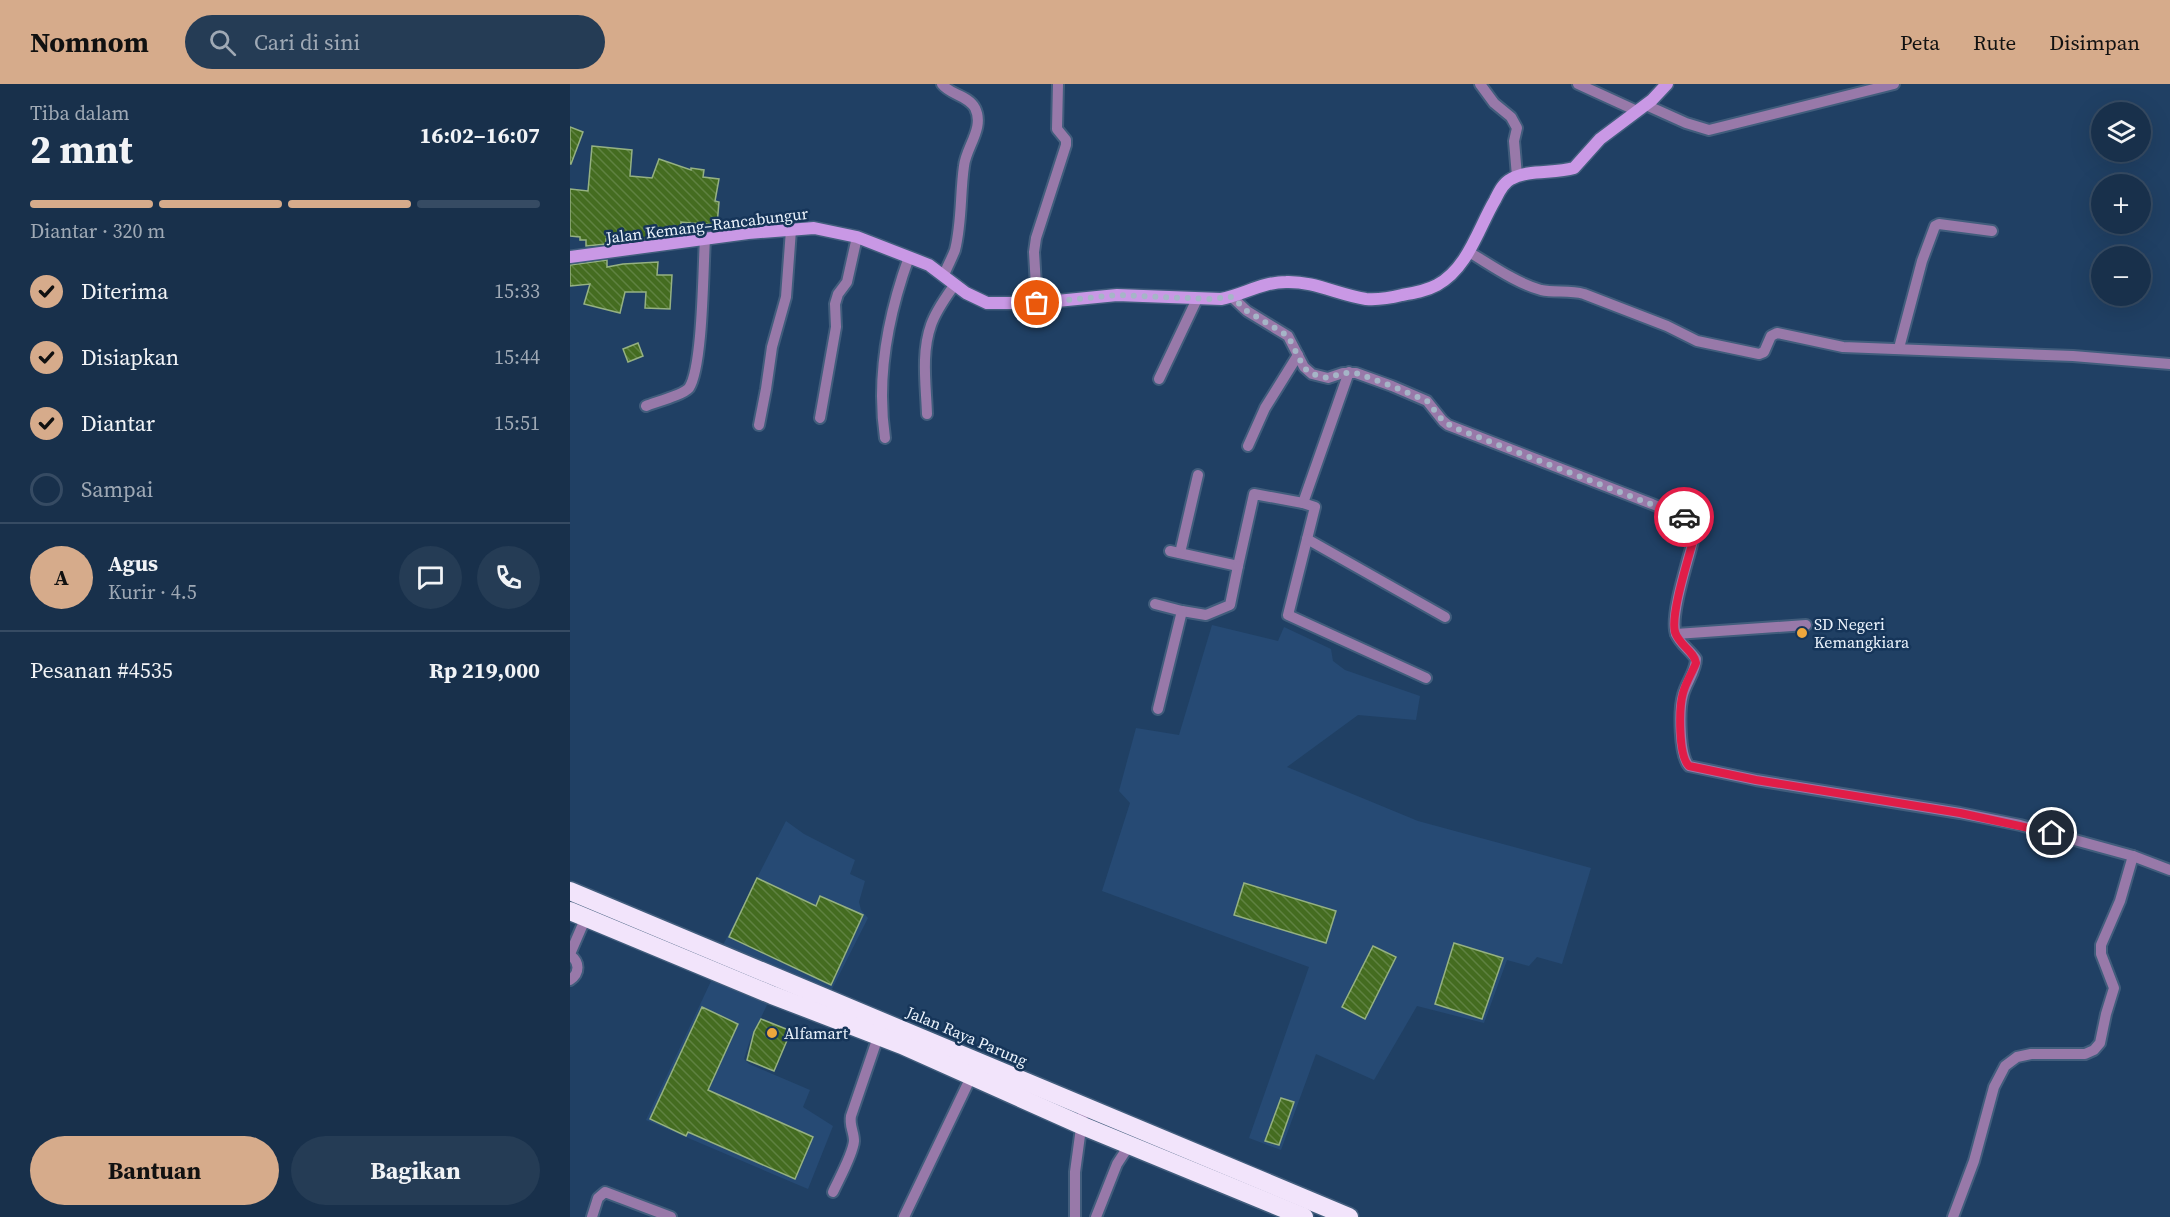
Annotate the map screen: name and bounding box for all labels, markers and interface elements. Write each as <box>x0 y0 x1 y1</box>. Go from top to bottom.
search box <box>185 15 605 69</box>
text: Nomnom <box>30 23 149 61</box>
icon: search <box>206 26 239 59</box>
text: Cari di sini <box>254 27 360 57</box>
text: Peta <box>1900 28 1940 57</box>
text: Rute <box>1973 28 2016 57</box>
text: Disimpan <box>2049 28 2140 57</box>
text: Tiba dalam <box>30 99 130 127</box>
map controls <box>2091 102 2151 306</box>
button: layers <box>2091 102 2151 162</box>
text: 16:02–16:07 <box>420 120 540 150</box>
text: 2 mnt <box>30 123 133 176</box>
button: + <box>2091 174 2151 234</box>
street label: Jalan Kemang–Rancabungur <box>604 202 810 248</box>
text: Diantar · 320 m <box>30 217 165 245</box>
button: − <box>2091 246 2151 306</box>
icon: check <box>30 275 63 308</box>
text: Diterima <box>81 276 168 306</box>
text: 15:33 <box>494 277 540 305</box>
pin <box>1011 277 1062 328</box>
icon: bag <box>1020 286 1053 319</box>
icon: check <box>30 341 63 374</box>
text: Disiapkan <box>81 342 179 372</box>
text: 15:44 <box>494 343 540 371</box>
icon: check <box>30 407 63 440</box>
text: Diantar <box>81 408 155 438</box>
text: 15:51 <box>494 409 540 437</box>
text: Sampai <box>81 474 153 504</box>
courier <box>1654 487 1714 547</box>
icon: car <box>1668 501 1701 534</box>
button: chat <box>399 546 462 609</box>
button: phone <box>477 546 540 609</box>
text: Agus <box>108 548 158 578</box>
text: A <box>54 562 69 592</box>
text: Kurir · 4.5 <box>108 578 197 606</box>
place label: SD Negeri Kemangkiara <box>1814 613 1910 653</box>
marker: SD Negeri Kemangkiara <box>1795 626 1809 640</box>
text: Pesanan #4535 <box>30 655 173 685</box>
text: Rp 219,000 <box>429 655 540 685</box>
pin <box>2026 807 2077 858</box>
icon: home <box>2035 816 2068 849</box>
street label: Jalan Raya Parung <box>902 1000 1031 1071</box>
place label: Alfamart <box>784 1022 849 1044</box>
marker: Alfamart <box>765 1026 779 1040</box>
button: Bantuan <box>30 1136 279 1205</box>
button: Bagikan <box>291 1136 540 1205</box>

